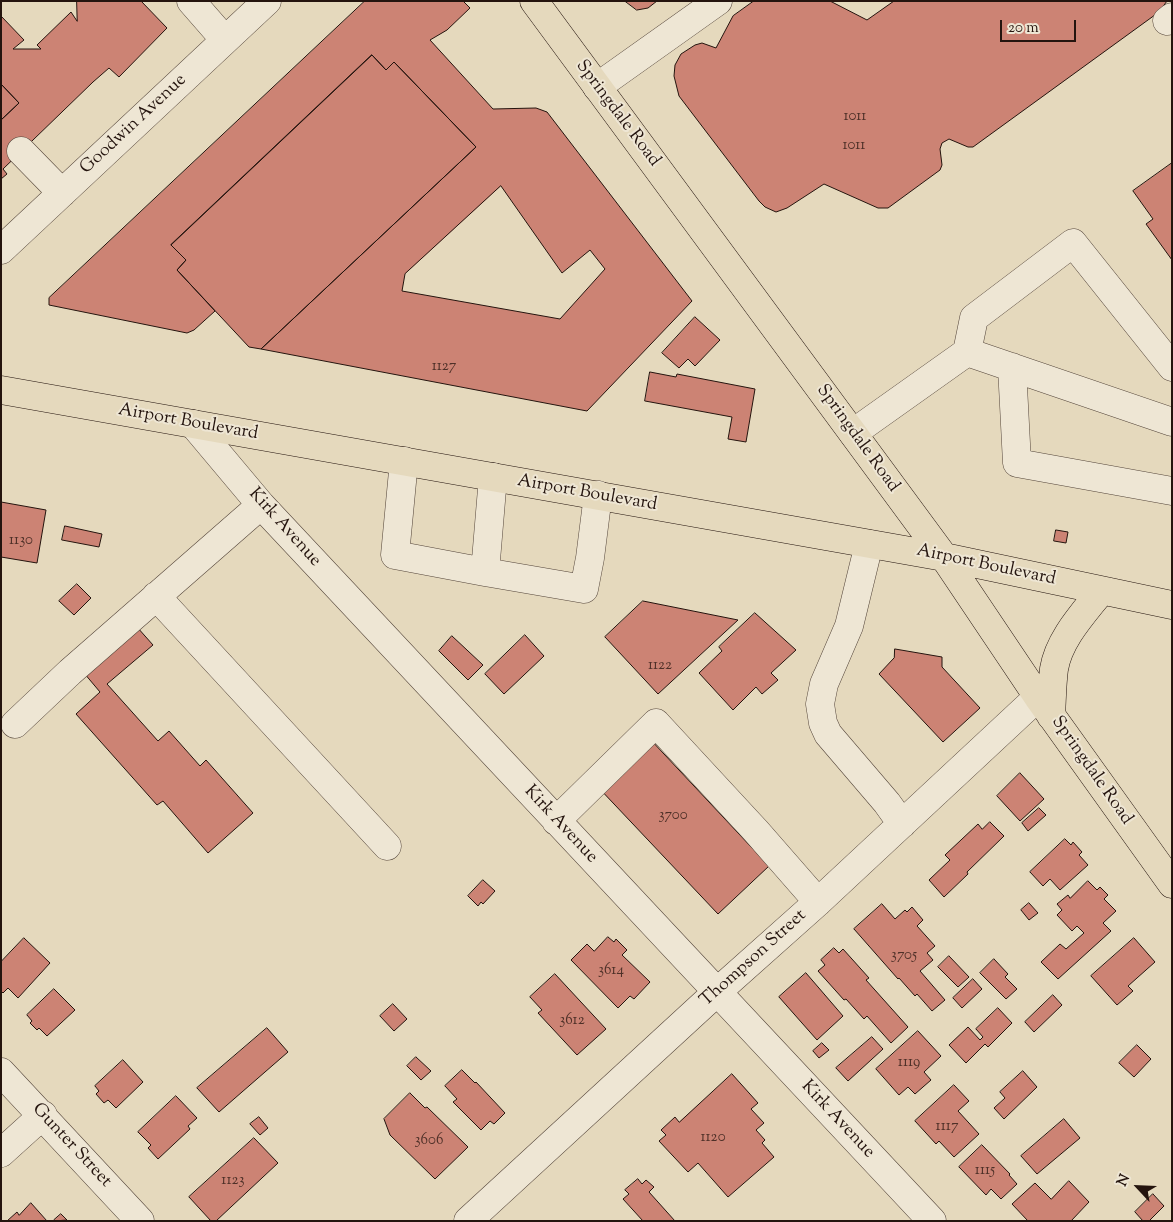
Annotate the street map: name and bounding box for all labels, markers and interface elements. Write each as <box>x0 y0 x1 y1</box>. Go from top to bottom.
scale bar <box>1003 10 1079 42</box>
text: 20 m <box>1008 18 1039 39</box>
street label: Springdale Road <box>570 56 664 172</box>
street label: Goodwin Avenue <box>76 70 192 180</box>
house number: 1011 <box>844 108 866 126</box>
house number: 1011 <box>843 137 865 155</box>
house number: 1127 <box>432 358 456 376</box>
street label: Springdale Road <box>811 381 903 497</box>
street label: Airport Boulevard <box>116 400 260 446</box>
street label: Airport Boulevard <box>515 471 659 517</box>
street label: Kirk Avenue <box>243 484 325 572</box>
house number: 1130 <box>9 532 33 550</box>
street label: Airport Boulevard <box>914 541 1058 591</box>
house number: 1122 <box>648 657 672 675</box>
street label: Springdale Road <box>1046 712 1136 830</box>
street label: Kirk Avenue <box>519 782 601 868</box>
house number: 3700 <box>658 807 688 825</box>
street label: Thompson Street <box>696 906 812 1012</box>
house number: 3705 <box>891 947 917 965</box>
house number: 3614 <box>598 962 624 980</box>
house number: 3612 <box>559 1012 585 1030</box>
house number: 1119 <box>898 1054 920 1072</box>
street label: Kirk Avenue <box>796 1077 878 1163</box>
street label: Gunter Street <box>27 1099 115 1193</box>
house number: 1117 <box>936 1118 958 1136</box>
house number: 1120 <box>700 1129 726 1147</box>
house number: 3606 <box>415 1132 443 1150</box>
house number: 1115 <box>975 1162 995 1180</box>
north arrow <box>1113 1162 1163 1212</box>
text: N <box>1113 1171 1136 1190</box>
house number: 1123 <box>221 1172 245 1190</box>

